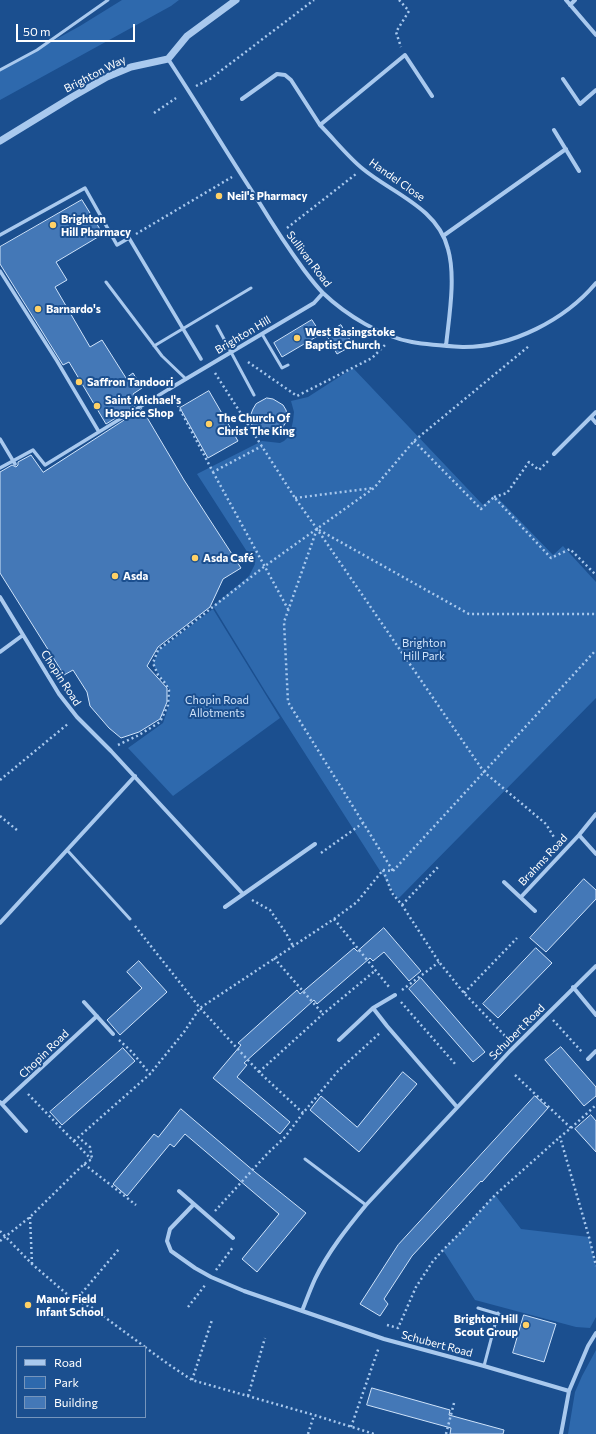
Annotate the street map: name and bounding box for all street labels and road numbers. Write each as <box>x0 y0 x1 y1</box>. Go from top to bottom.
street label: Brighton Way <box>62 53 128 95</box>
street label: Handel Close <box>367 156 427 204</box>
street label: Sullivan Road <box>284 229 334 289</box>
street label: Brighton Hill <box>213 313 273 357</box>
street label: Chopin Road <box>38 648 84 708</box>
street label: Brahms Road <box>516 831 570 889</box>
street label: Schubert Road <box>486 1001 548 1063</box>
street label: Chopin Road <box>16 1027 72 1081</box>
street label: Schubert Road <box>400 1328 474 1360</box>

